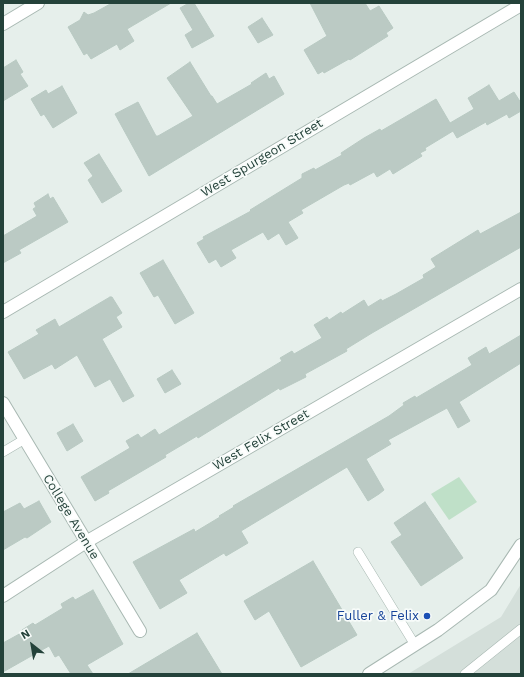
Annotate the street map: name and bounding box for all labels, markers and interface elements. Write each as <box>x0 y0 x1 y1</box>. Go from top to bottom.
street label: West Spurgeon Street <box>198 115 326 201</box>
street label: West Felix Street <box>210 406 312 474</box>
street label: College Avenue <box>39 471 103 563</box>
place label: Fuller & Felix <box>337 608 419 624</box>
marker: Fuller & Felix <box>422 611 432 621</box>
north arrow <box>12 625 52 665</box>
text: N <box>19 627 32 642</box>

